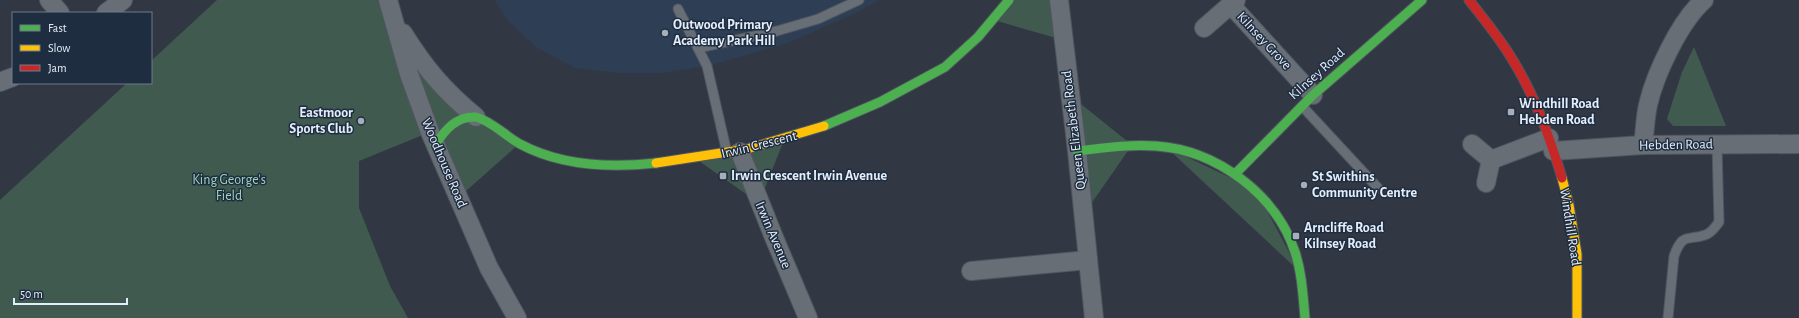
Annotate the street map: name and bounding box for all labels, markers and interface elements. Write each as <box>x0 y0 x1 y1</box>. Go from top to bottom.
street label: Kilnsey Grove <box>1234 9 1294 73</box>
legend <box>12 12 152 84</box>
place label: Outwood Primary Academy Park Hill <box>673 18 775 48</box>
text: Fast <box>48 22 67 34</box>
marker: Outwood Primary Academy Park Hill <box>660 28 670 38</box>
text: Slow <box>48 42 70 54</box>
street label: Kilnsey Road <box>1286 46 1348 102</box>
text: Jam <box>48 62 67 74</box>
street label: Queen Elizabeth Road <box>1060 70 1088 190</box>
place label: Windhill Road Hebden Road <box>1519 97 1600 127</box>
place label: Eastmoor Sports Club <box>289 106 353 136</box>
marker: Windhill Road Hebden Road <box>1506 107 1516 117</box>
marker: Eastmoor Sports Club <box>356 116 366 126</box>
street label: Woodhouse Road <box>419 116 469 210</box>
street label: Irwin Crescent <box>720 129 799 161</box>
street label: Hebden Road <box>1639 137 1713 153</box>
place label: Irwin Crescent Irwin Avenue <box>731 169 887 183</box>
place label: St Swithins Community Centre <box>1312 170 1417 200</box>
marker: Irwin Crescent Irwin Avenue <box>718 171 728 181</box>
park label: King George's Field <box>192 173 266 203</box>
marker: St Swithins Community Centre <box>1299 180 1309 190</box>
street label: Windhill Road <box>1557 187 1583 267</box>
street label: Irwin Avenue <box>753 199 793 271</box>
place label: Arncliffe Road Kilnsey Road <box>1304 221 1384 251</box>
marker: Arncliffe Road Kilnsey Road <box>1291 231 1301 241</box>
scale bar <box>14 280 127 306</box>
text: 50 m <box>20 288 43 300</box>

